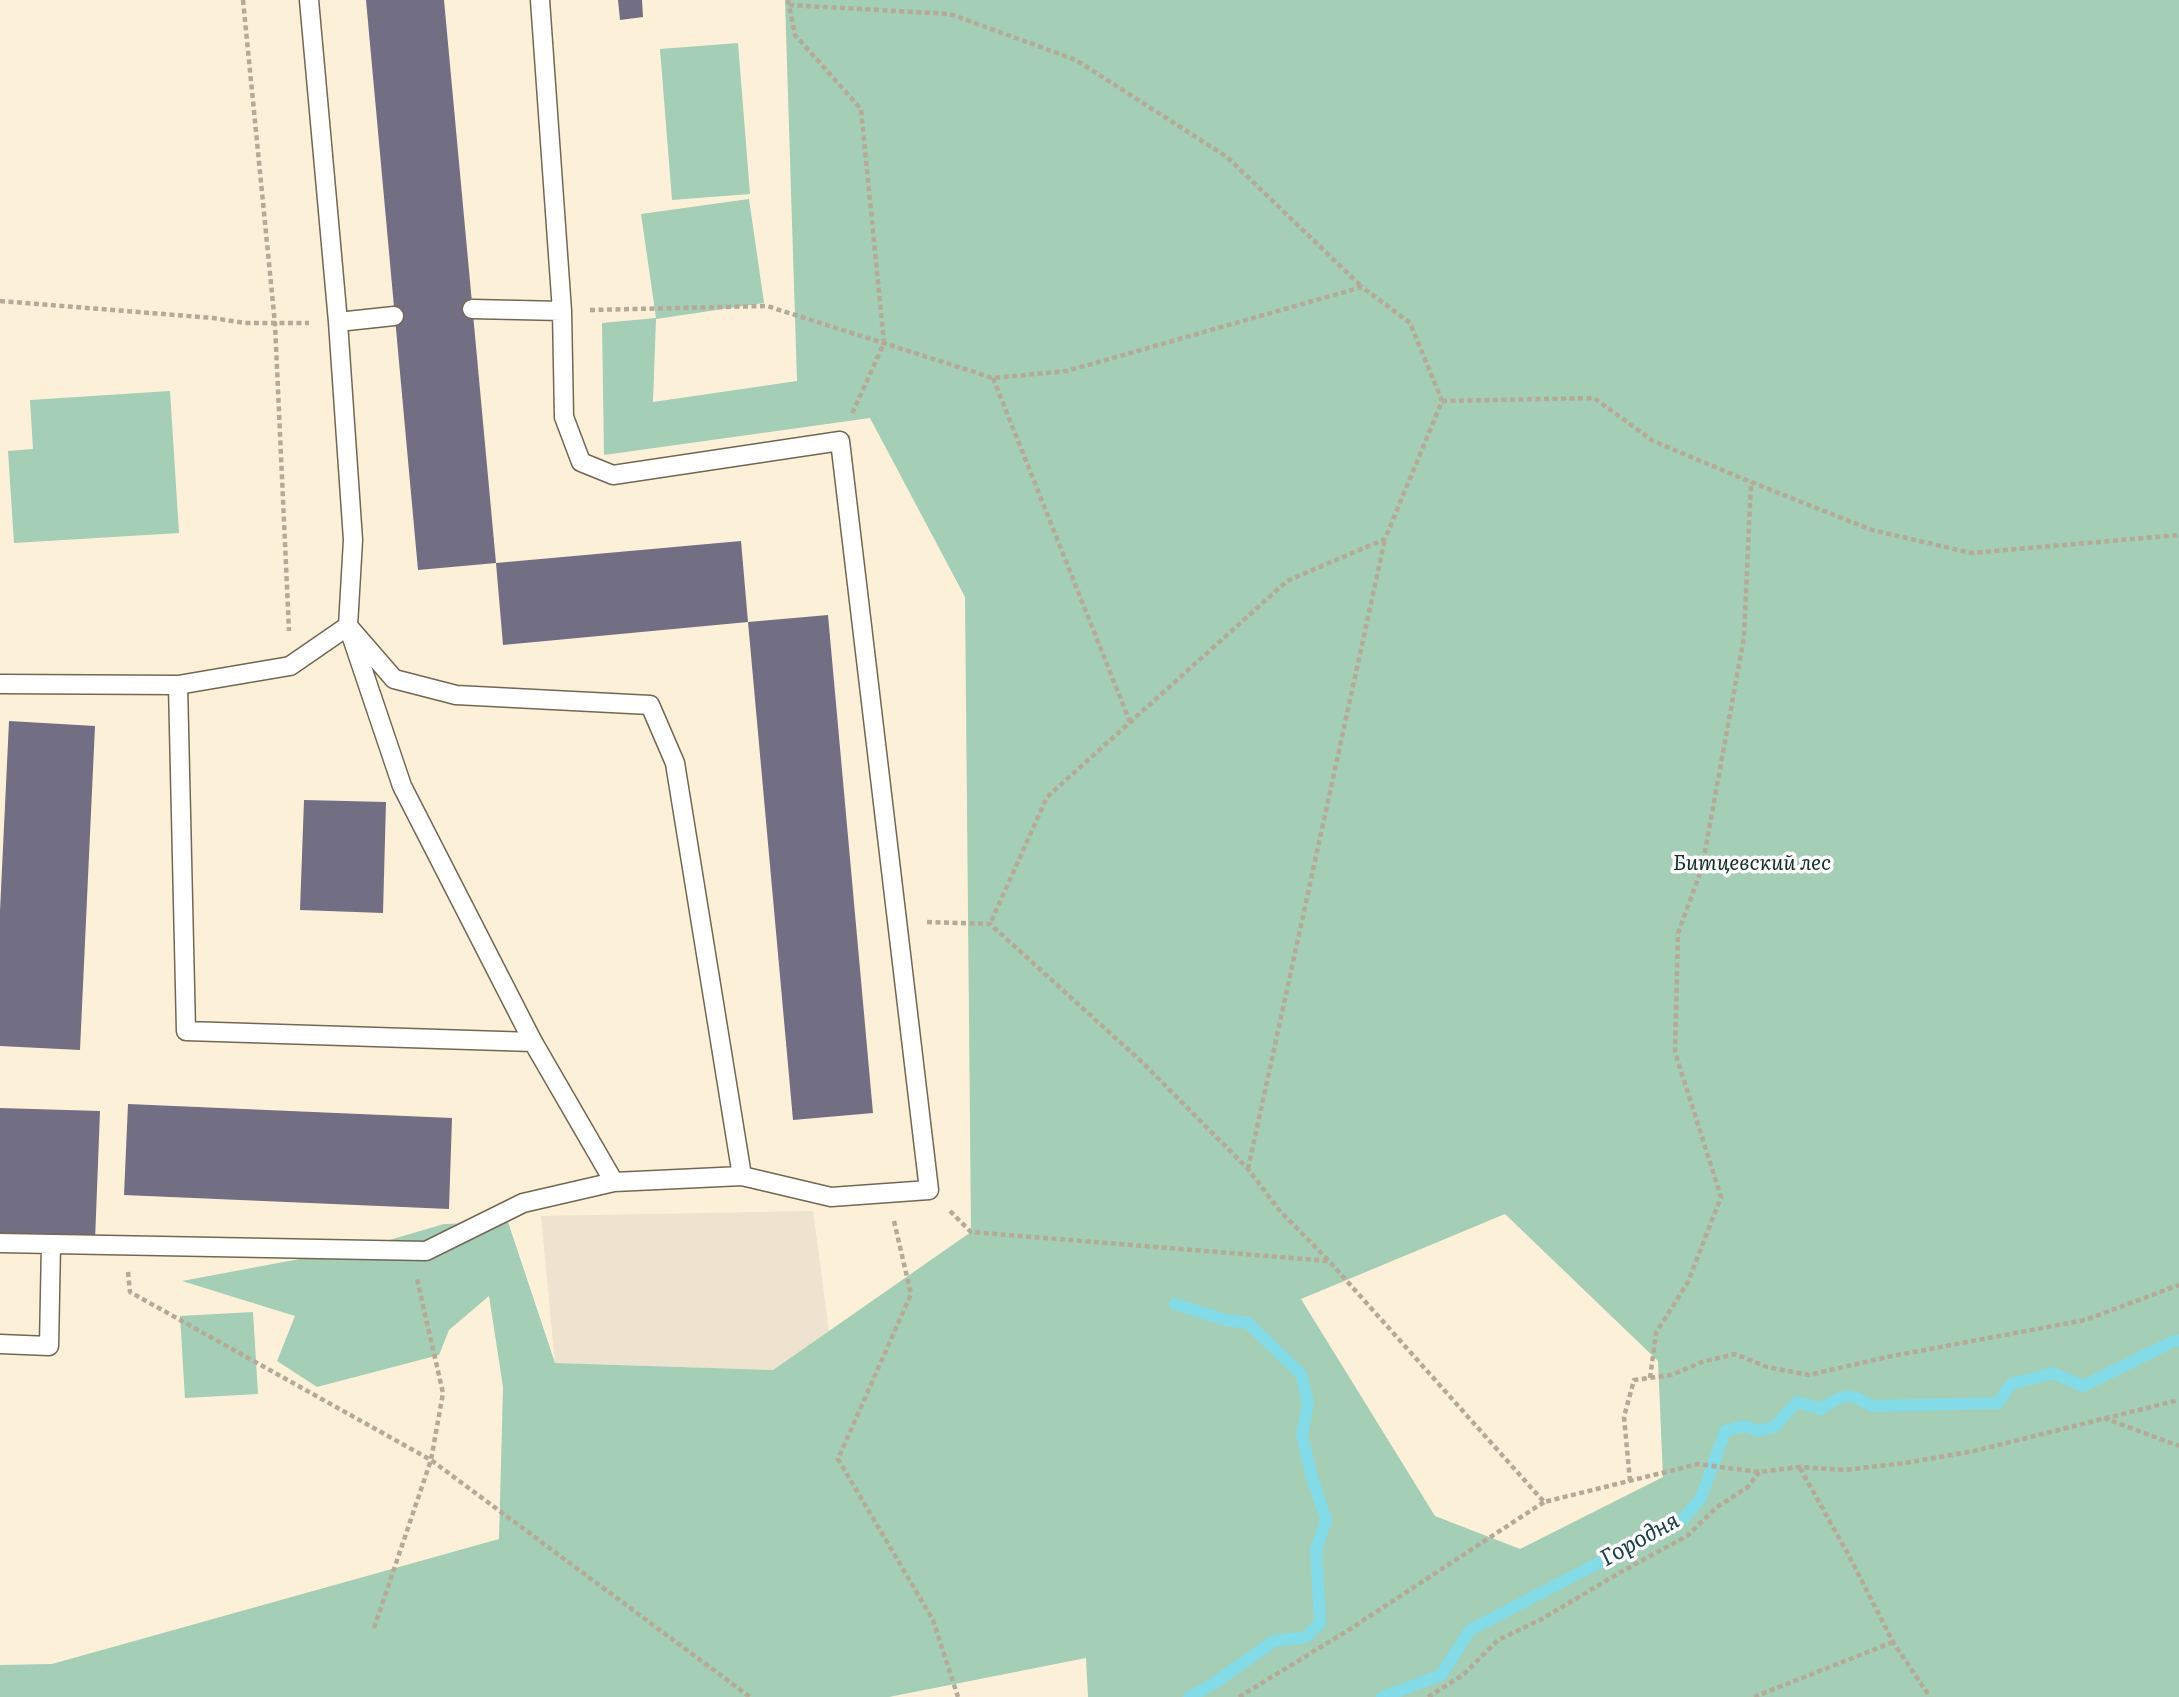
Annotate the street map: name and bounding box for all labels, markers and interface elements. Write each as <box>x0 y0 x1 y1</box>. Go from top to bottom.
park label: Битцевский лес <box>1673 851 1831 877</box>
water label: Городня <box>1596 1507 1684 1573</box>

